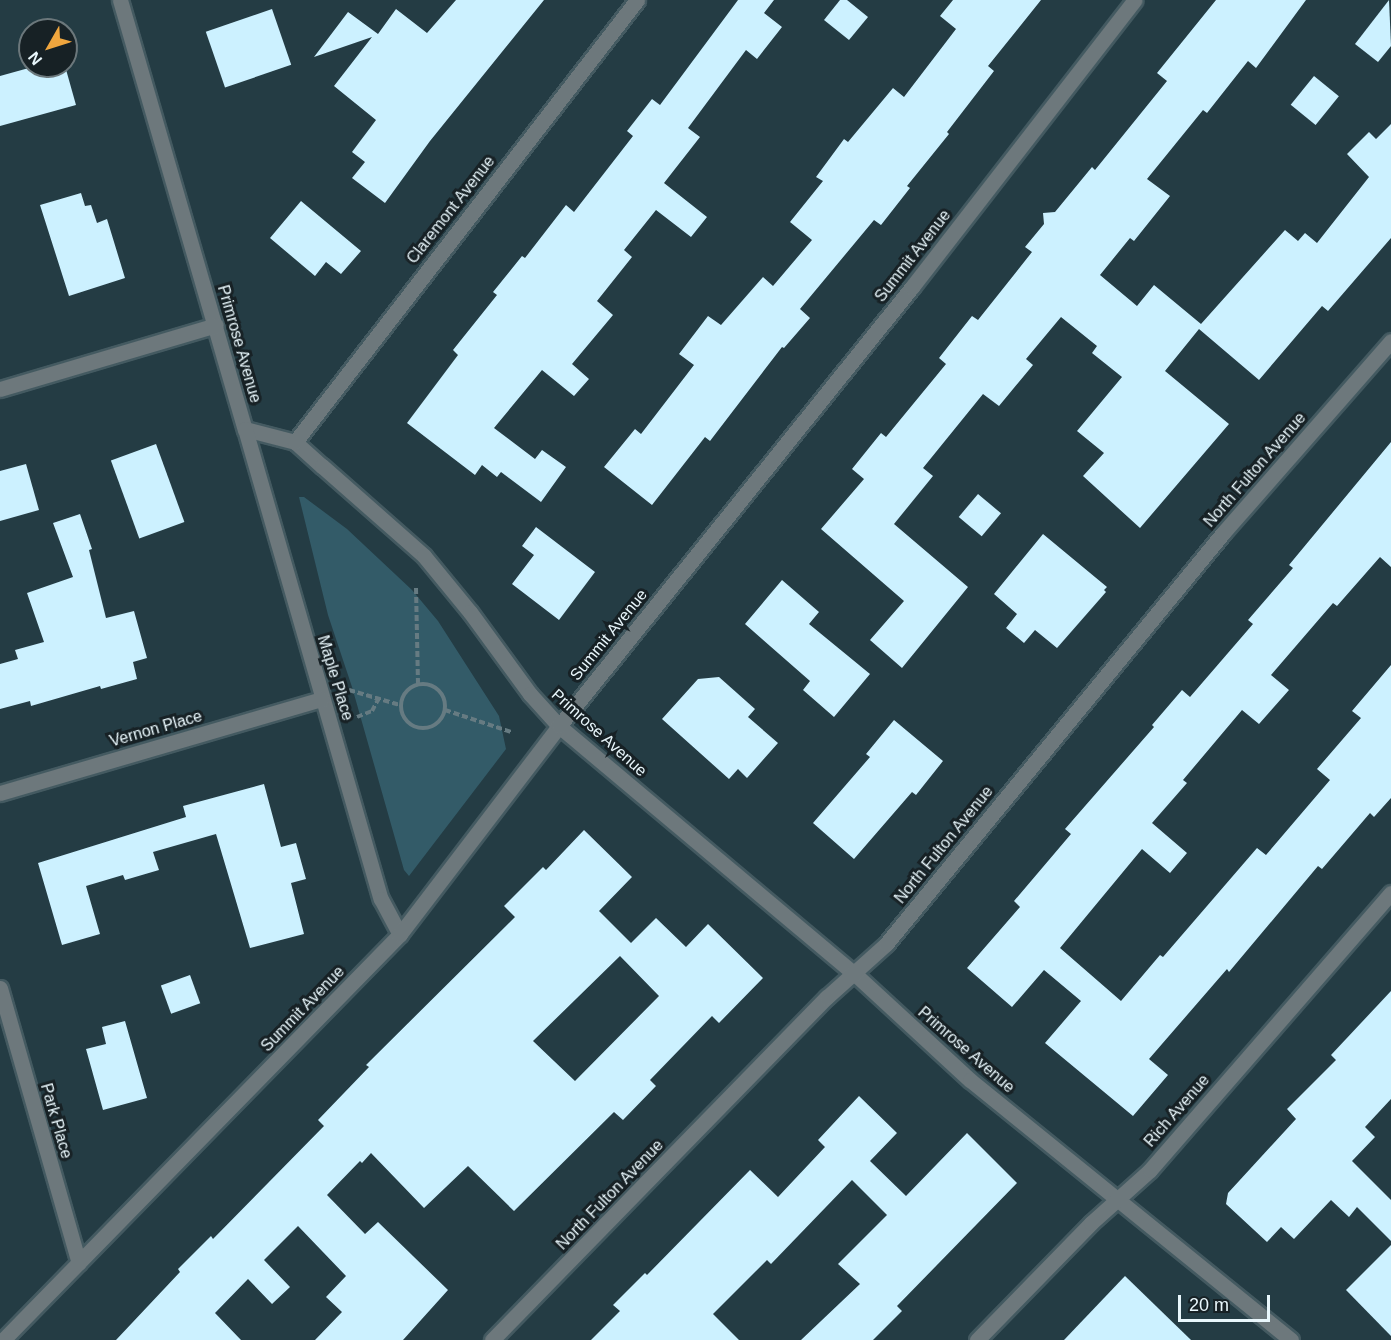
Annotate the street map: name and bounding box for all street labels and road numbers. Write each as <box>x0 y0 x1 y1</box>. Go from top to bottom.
street label: Claremont Avenue <box>403 152 499 268</box>
street label: Summit Avenue <box>871 206 955 306</box>
street label: Primrose Avenue <box>213 283 265 405</box>
street label: North Fulton Avenue <box>1200 408 1310 532</box>
street label: Summit Avenue <box>566 585 652 685</box>
street label: Maple Place <box>313 633 357 723</box>
street label: Primrose Avenue <box>547 685 651 781</box>
street label: Vernon Place <box>108 707 204 751</box>
street label: North Fulton Avenue <box>890 782 998 908</box>
street label: Summit Avenue <box>257 962 349 1056</box>
street label: Primrose Avenue <box>914 1003 1018 1097</box>
street label: Rich Avenue <box>1140 1071 1214 1151</box>
street label: Park Place <box>36 1081 76 1161</box>
street label: North Fulton Avenue <box>552 1136 668 1254</box>

